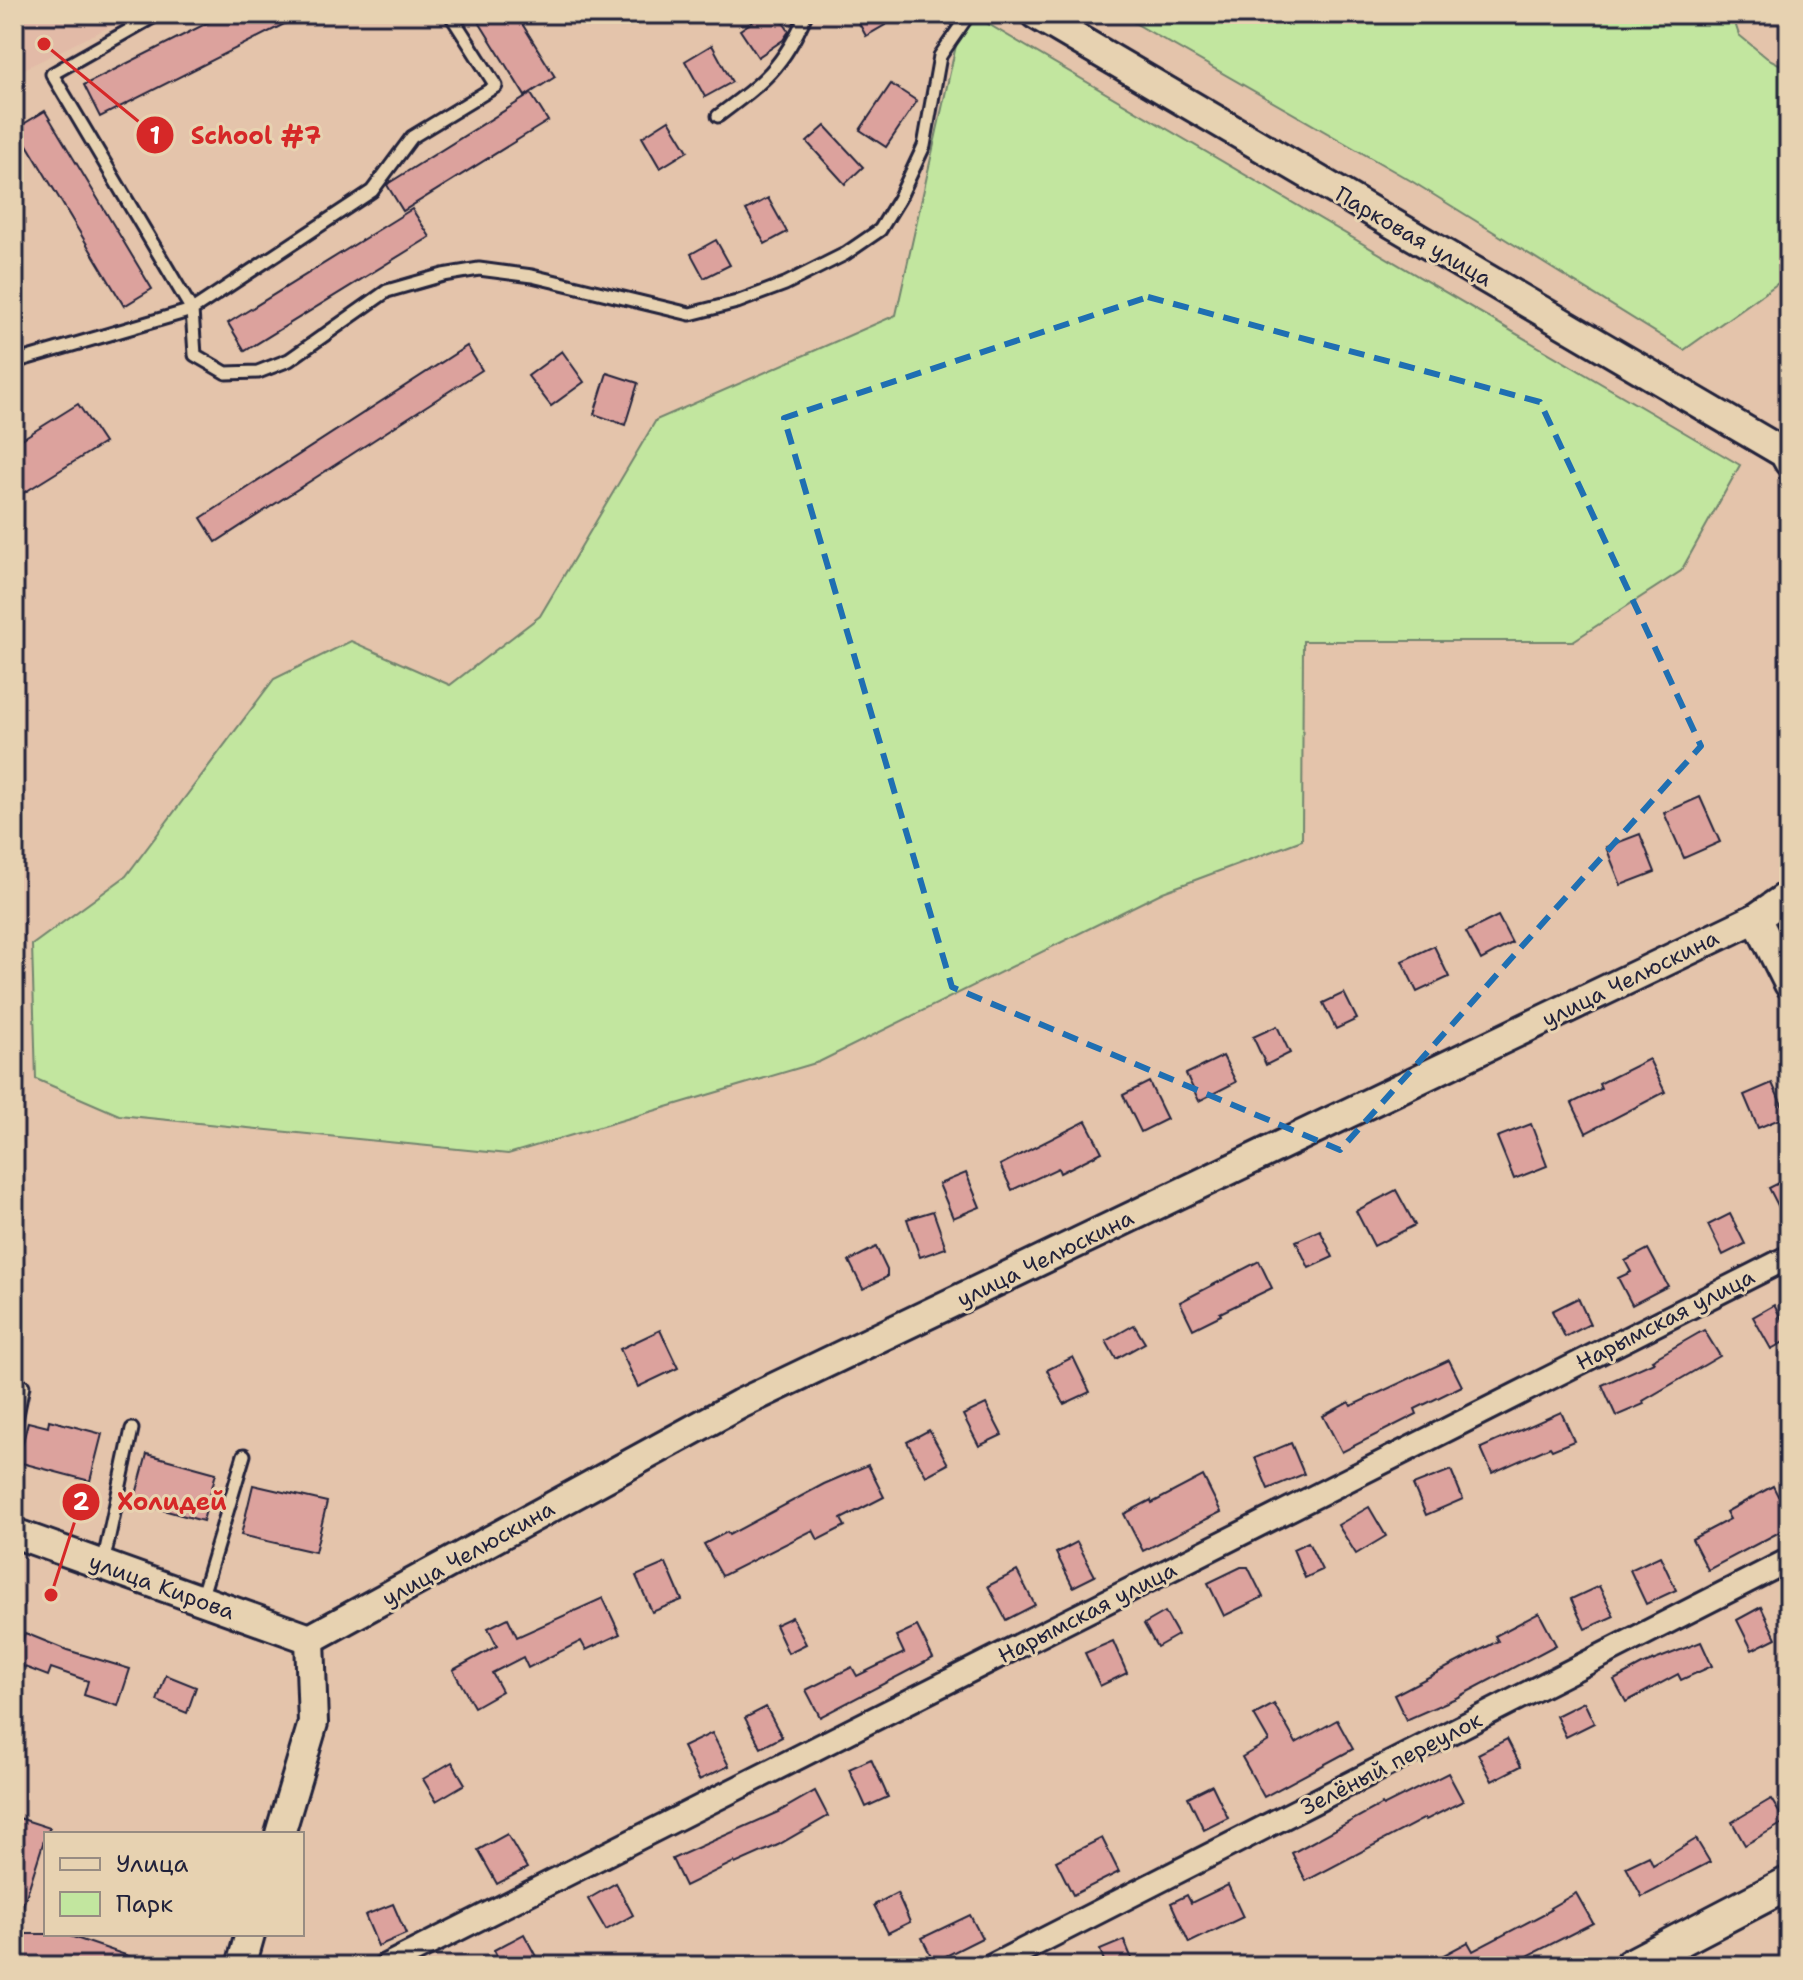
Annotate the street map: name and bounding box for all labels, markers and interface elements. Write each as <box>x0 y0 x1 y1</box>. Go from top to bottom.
callout: School #7 <box>135 111 337 159</box>
text: 1 <box>150 120 160 152</box>
text: School #7 <box>191 120 321 152</box>
street label: Парковая улица <box>1330 180 1498 293</box>
street label: улица Челюскина <box>1537 923 1724 1034</box>
street label: улица Челюскина <box>952 1203 1139 1314</box>
street label: Нарымская улица <box>1571 1262 1760 1377</box>
callout: Холидей <box>61 1478 242 1526</box>
text: 2 <box>73 1486 90 1518</box>
text: Холидей <box>117 1486 227 1518</box>
street label: улица Челюскина <box>377 1494 560 1613</box>
street label: улица Кирова <box>85 1547 239 1626</box>
street label: Нарымская улица <box>993 1555 1182 1670</box>
street label: Зелёный переулок <box>1296 1705 1487 1822</box>
legend <box>44 1832 304 1936</box>
text: Улица <box>116 1848 189 1880</box>
text: Парк <box>116 1888 173 1920</box>

